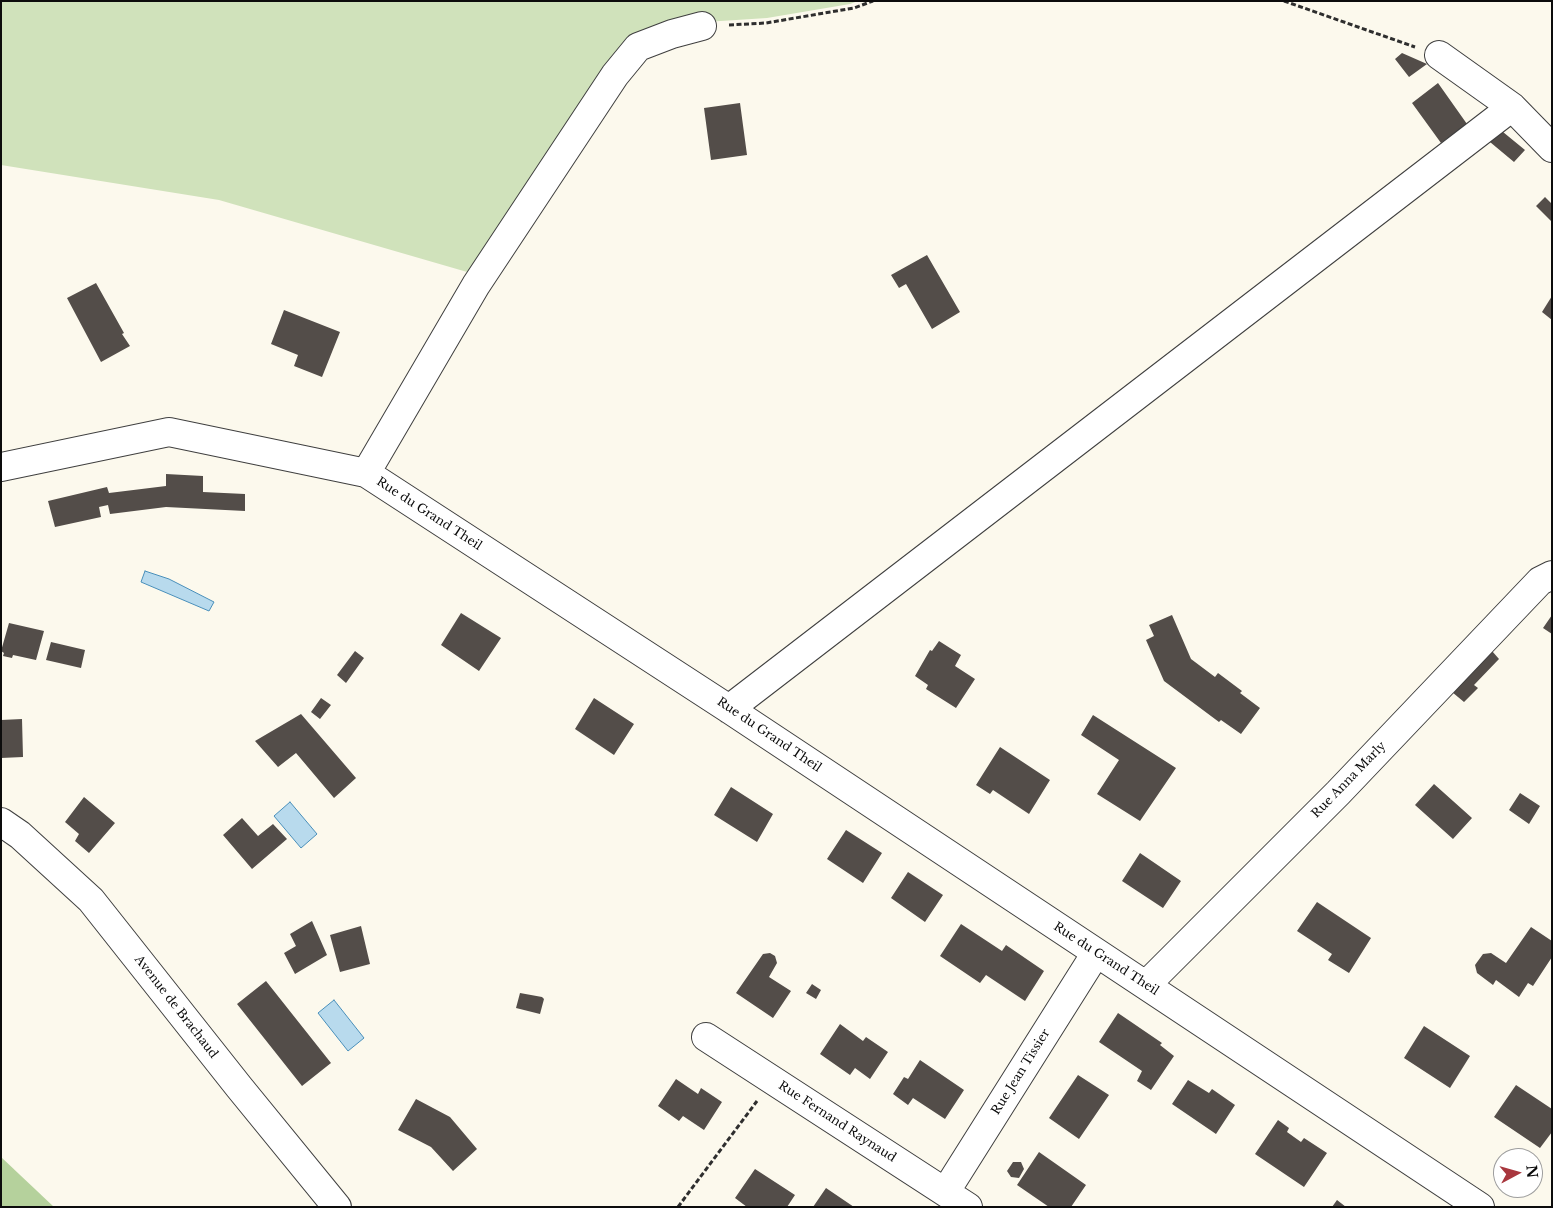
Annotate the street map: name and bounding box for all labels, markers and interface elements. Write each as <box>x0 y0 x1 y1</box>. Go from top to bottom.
street label: Rue du Grand Theil <box>374 475 484 553</box>
street label: Rue du Grand Theil <box>714 695 824 775</box>
street label: Rue Anna Marly <box>1309 739 1389 821</box>
street label: Rue du Grand Theil <box>1051 920 1161 998</box>
street label: Avenue de Brachaud <box>131 953 221 1061</box>
street label: Rue Jean Tissier <box>989 1026 1053 1118</box>
street label: Rue Fernand Raynaud <box>776 1079 898 1165</box>
north arrow <box>1493 1148 1543 1198</box>
text: N <box>1522 1164 1542 1179</box>

